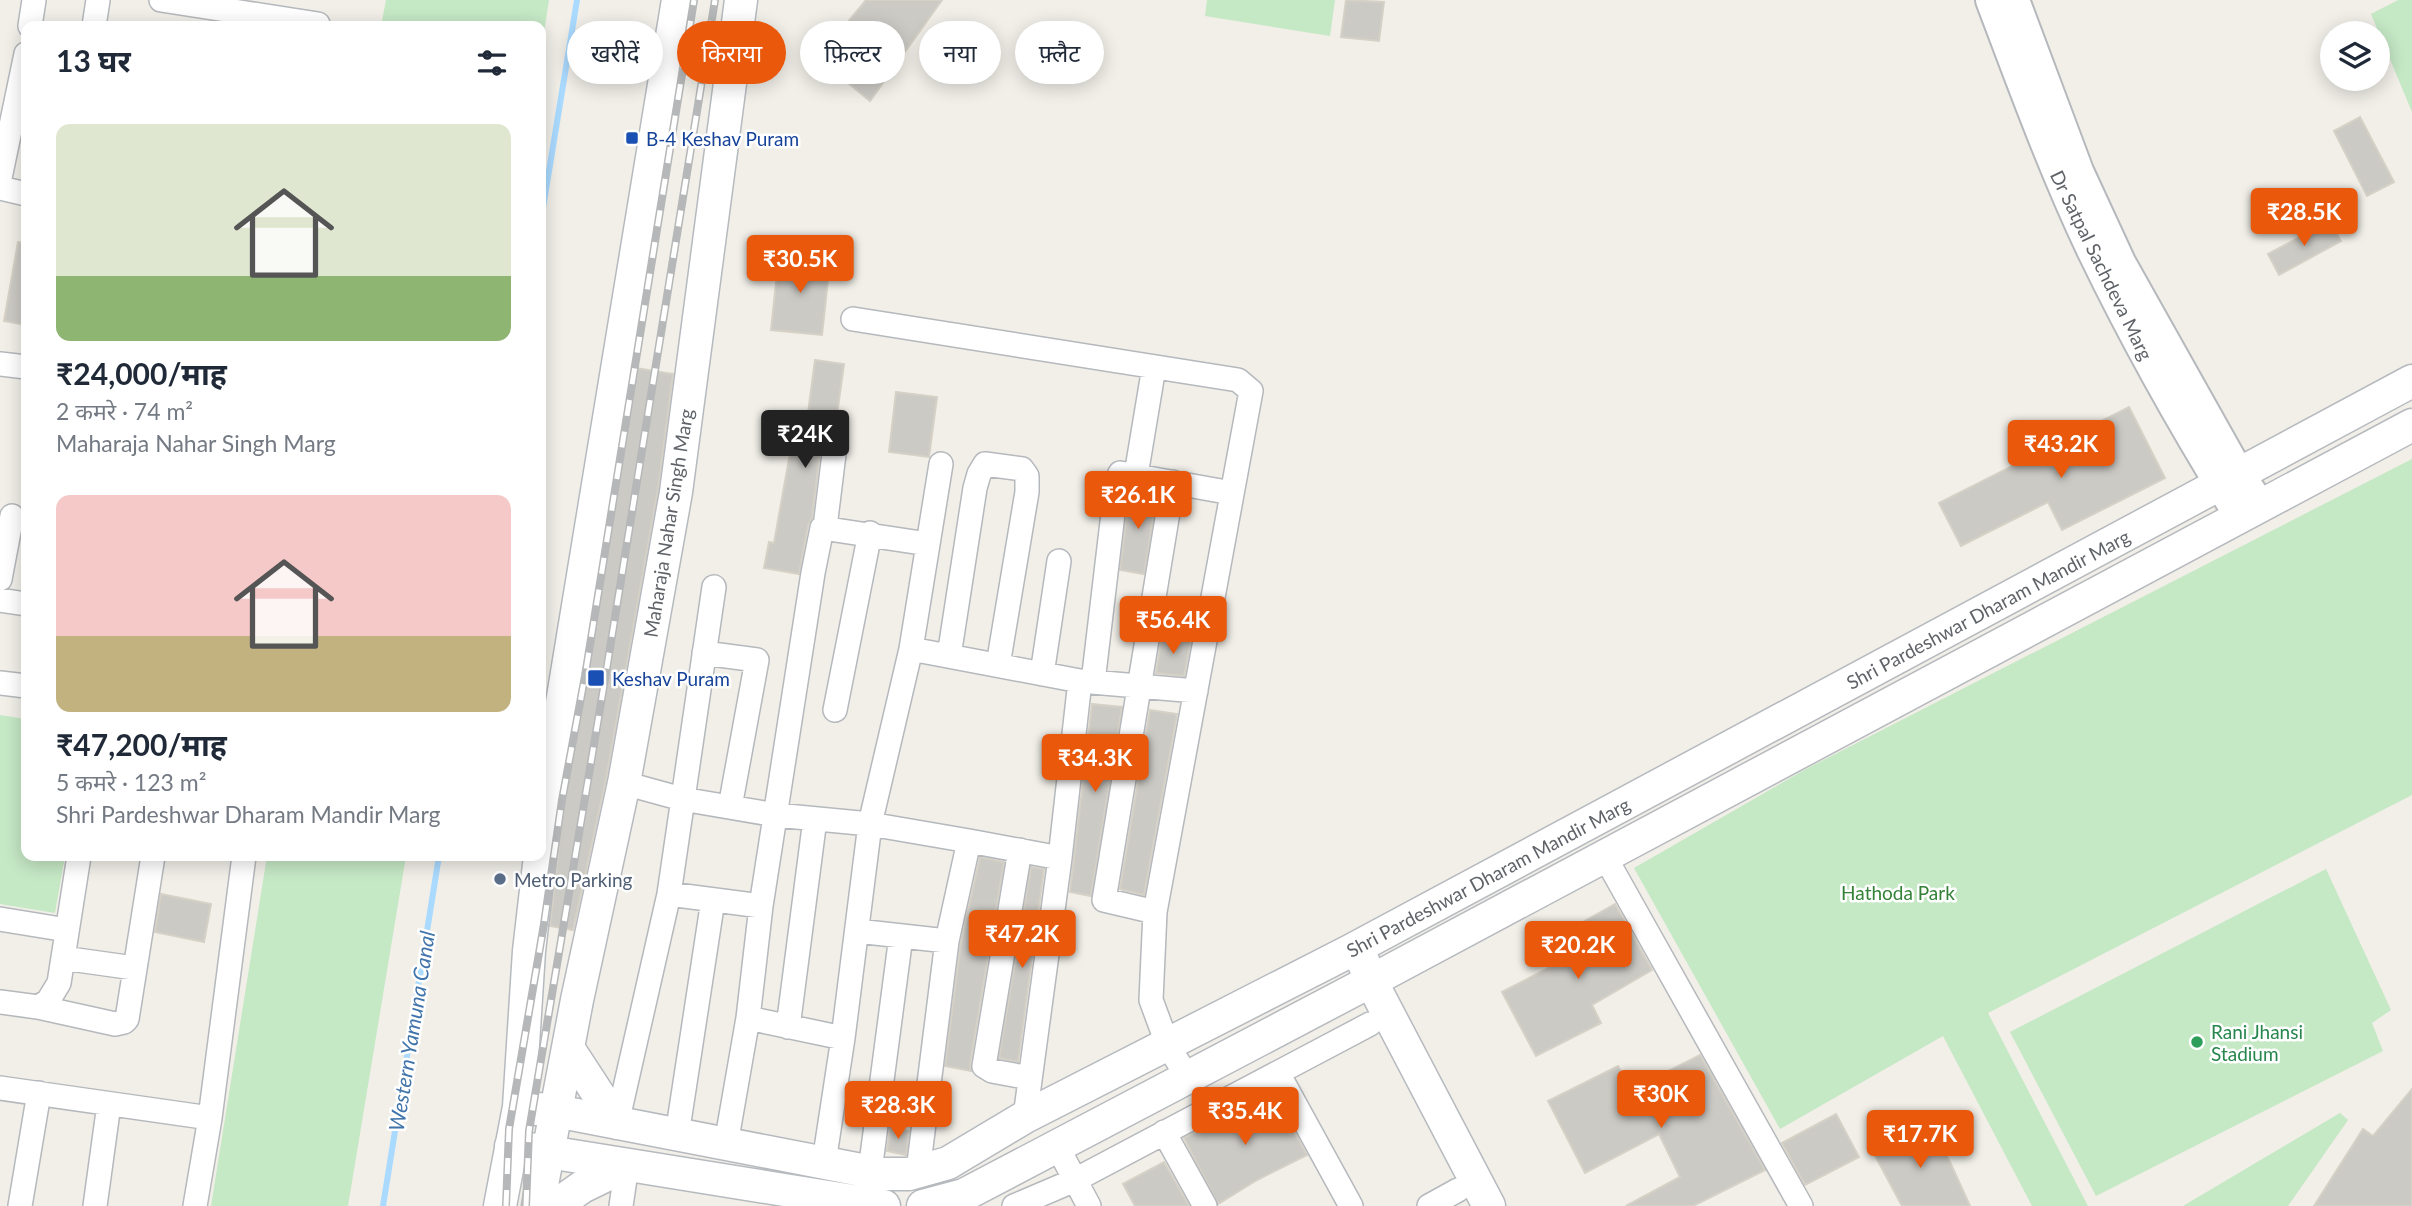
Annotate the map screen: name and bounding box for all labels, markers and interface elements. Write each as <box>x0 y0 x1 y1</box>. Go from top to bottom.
chip: खरीदें <box>567 21 663 84</box>
chip: किराया <box>677 21 786 84</box>
chip: फ़िल्टर <box>800 21 905 84</box>
chip: नया <box>919 21 1001 84</box>
chip: फ़्लैट <box>1015 21 1104 84</box>
map controls <box>2320 21 2390 91</box>
button: layers <box>2320 21 2390 91</box>
text: 13 घर <box>56 42 131 78</box>
icon: filters <box>473 44 511 82</box>
place label: B-4 Keshav Puram <box>646 127 799 150</box>
marker: B-4 Keshav Puram <box>624 130 640 146</box>
street label: Dr Satpal Sachdeva Marg <box>2046 166 2158 364</box>
icon: home <box>221 170 347 296</box>
pin: ₹28.5K <box>2247 188 2361 248</box>
text: ₹28.5K <box>2267 197 2341 225</box>
pin: ₹30.5K <box>743 236 857 295</box>
text: ₹30.5K <box>763 244 837 272</box>
text: ₹24,000/माह <box>56 355 227 391</box>
text: 2 कमरे · 74 m² <box>56 397 193 425</box>
street label: Maharaja Nahar Singh Marg <box>639 407 697 639</box>
pin: ₹24K <box>764 410 846 470</box>
text: ₹24K <box>777 419 833 447</box>
pin: ₹43.2K <box>2004 420 2118 480</box>
text: Maharaja Nahar Singh Marg <box>56 429 336 457</box>
text: ₹43.2K <box>2024 429 2098 457</box>
pin: ₹26.1K <box>1081 472 1195 531</box>
text: ₹26.1K <box>1101 480 1175 508</box>
street label: Shri Pardeshwar Dharam Mandir Marg <box>1842 524 2134 694</box>
icon: home <box>221 541 347 667</box>
pin: ₹56.4K <box>1116 596 1230 656</box>
text: ₹56.4K <box>1136 605 1210 633</box>
place label: Keshav Puram <box>612 667 730 690</box>
marker: Keshav Puram <box>586 668 606 688</box>
text: ₹47,200/माह <box>56 726 227 762</box>
pin: ₹34.3K <box>1038 734 1152 794</box>
text: ₹34.3K <box>1058 743 1132 771</box>
text: 5 कमरे · 123 m² <box>56 768 206 796</box>
street label: Shri Pardeshwar Dharam Mandir Marg <box>1342 792 1634 962</box>
text: Shri Pardeshwar Dharam Mandir Marg <box>56 800 441 828</box>
place label: Metro Parking <box>514 868 633 891</box>
marker: Metro Parking <box>492 871 508 887</box>
park label: Hathoda Park <box>1841 881 1955 904</box>
pin: ₹47.2K <box>965 911 1079 970</box>
text: ₹47.2K <box>985 919 1059 947</box>
pin: ₹20.2K <box>1521 922 1635 981</box>
water label: Western Yamuna Canal <box>383 929 439 1133</box>
text: ₹20.2K <box>1541 930 1615 958</box>
place label: Rani Jhansi Stadium <box>2211 1020 2303 1065</box>
marker: Rani Jhansi Stadium <box>2189 1034 2205 1050</box>
pin: ₹30K <box>1620 1070 1702 1130</box>
text: ₹30K <box>1633 1079 1689 1107</box>
pin: ₹28.3K <box>841 1082 955 1141</box>
pin: ₹35.4K <box>1188 1088 1302 1147</box>
text: ₹28.3K <box>861 1090 935 1118</box>
text: ₹35.4K <box>1208 1096 1282 1124</box>
pin: ₹17.7K <box>1863 1110 1977 1170</box>
text: ₹17.7K <box>1883 1119 1957 1147</box>

